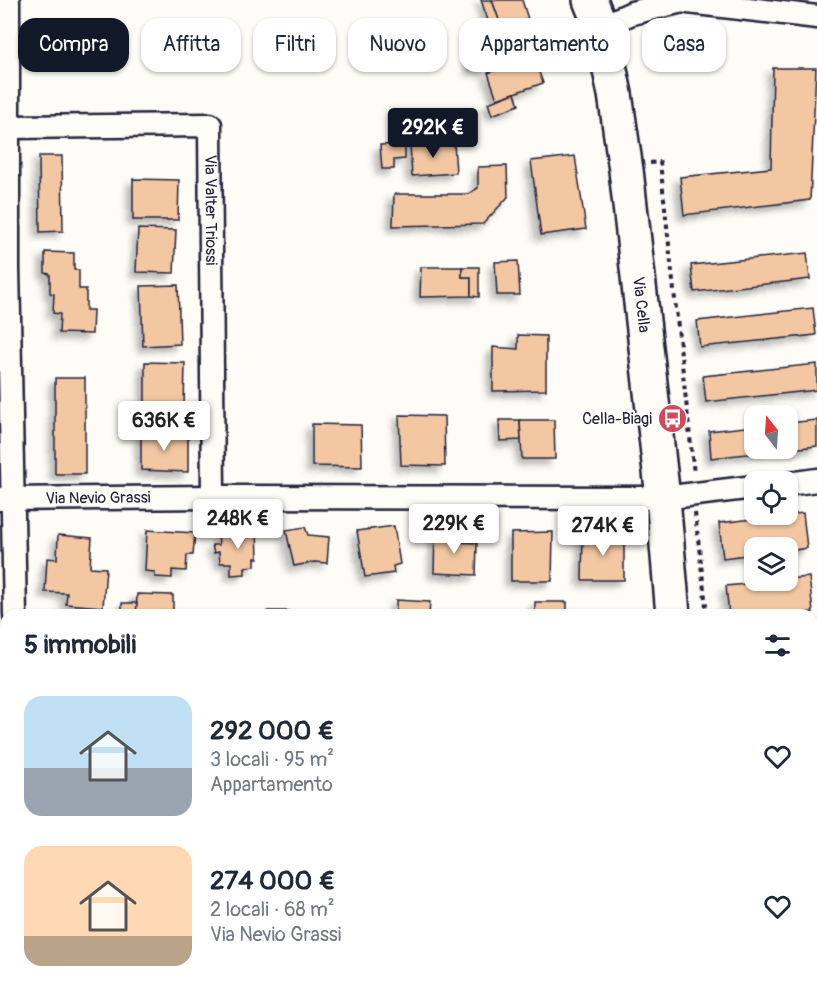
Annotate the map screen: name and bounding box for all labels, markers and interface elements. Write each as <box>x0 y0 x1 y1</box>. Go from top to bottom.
chip: Compra <box>18 18 129 72</box>
chip: Affitta <box>141 18 241 72</box>
chip: Filtri <box>253 18 336 72</box>
chip: Nuovo <box>348 18 447 72</box>
chip: Appartamento <box>459 18 630 72</box>
chip: Casa <box>642 18 726 72</box>
pin: 292K € <box>384 108 482 159</box>
text: 292K € <box>402 115 464 140</box>
street label: Via Valter Triossi <box>200 155 221 265</box>
street label: Via Cella <box>628 276 654 334</box>
pin: 636K € <box>115 401 213 452</box>
bus stop icon: Cella-Biagi <box>657 403 689 435</box>
north arrow <box>744 405 798 459</box>
map controls <box>744 405 798 591</box>
text: 636K € <box>132 408 196 433</box>
place label: Cella-Biagi <box>582 409 652 429</box>
button: locate <box>744 471 798 525</box>
street label: Via Nevio Grassi <box>45 488 151 509</box>
pin: 248K € <box>189 499 287 550</box>
pin: 229K € <box>405 504 503 555</box>
text: 248K € <box>207 506 269 531</box>
pin: 274K € <box>554 506 652 557</box>
text: 229K € <box>423 511 485 536</box>
text: 274K € <box>572 513 634 538</box>
button: layers <box>744 537 798 591</box>
text: 5 immobili <box>24 629 136 661</box>
icon: filters <box>761 629 794 662</box>
text: 292 000 € <box>210 715 334 747</box>
icon: home <box>72 720 144 792</box>
icon: heart <box>761 740 794 773</box>
text: 3 locali · 95 m² <box>210 747 334 772</box>
text: Appartamento <box>210 772 333 797</box>
text: 274 000 € <box>210 865 335 897</box>
icon: home <box>72 870 144 942</box>
icon: heart <box>761 890 794 923</box>
text: 2 locali · 68 m² <box>210 897 335 922</box>
text: Via Nevio Grassi <box>210 922 341 947</box>

